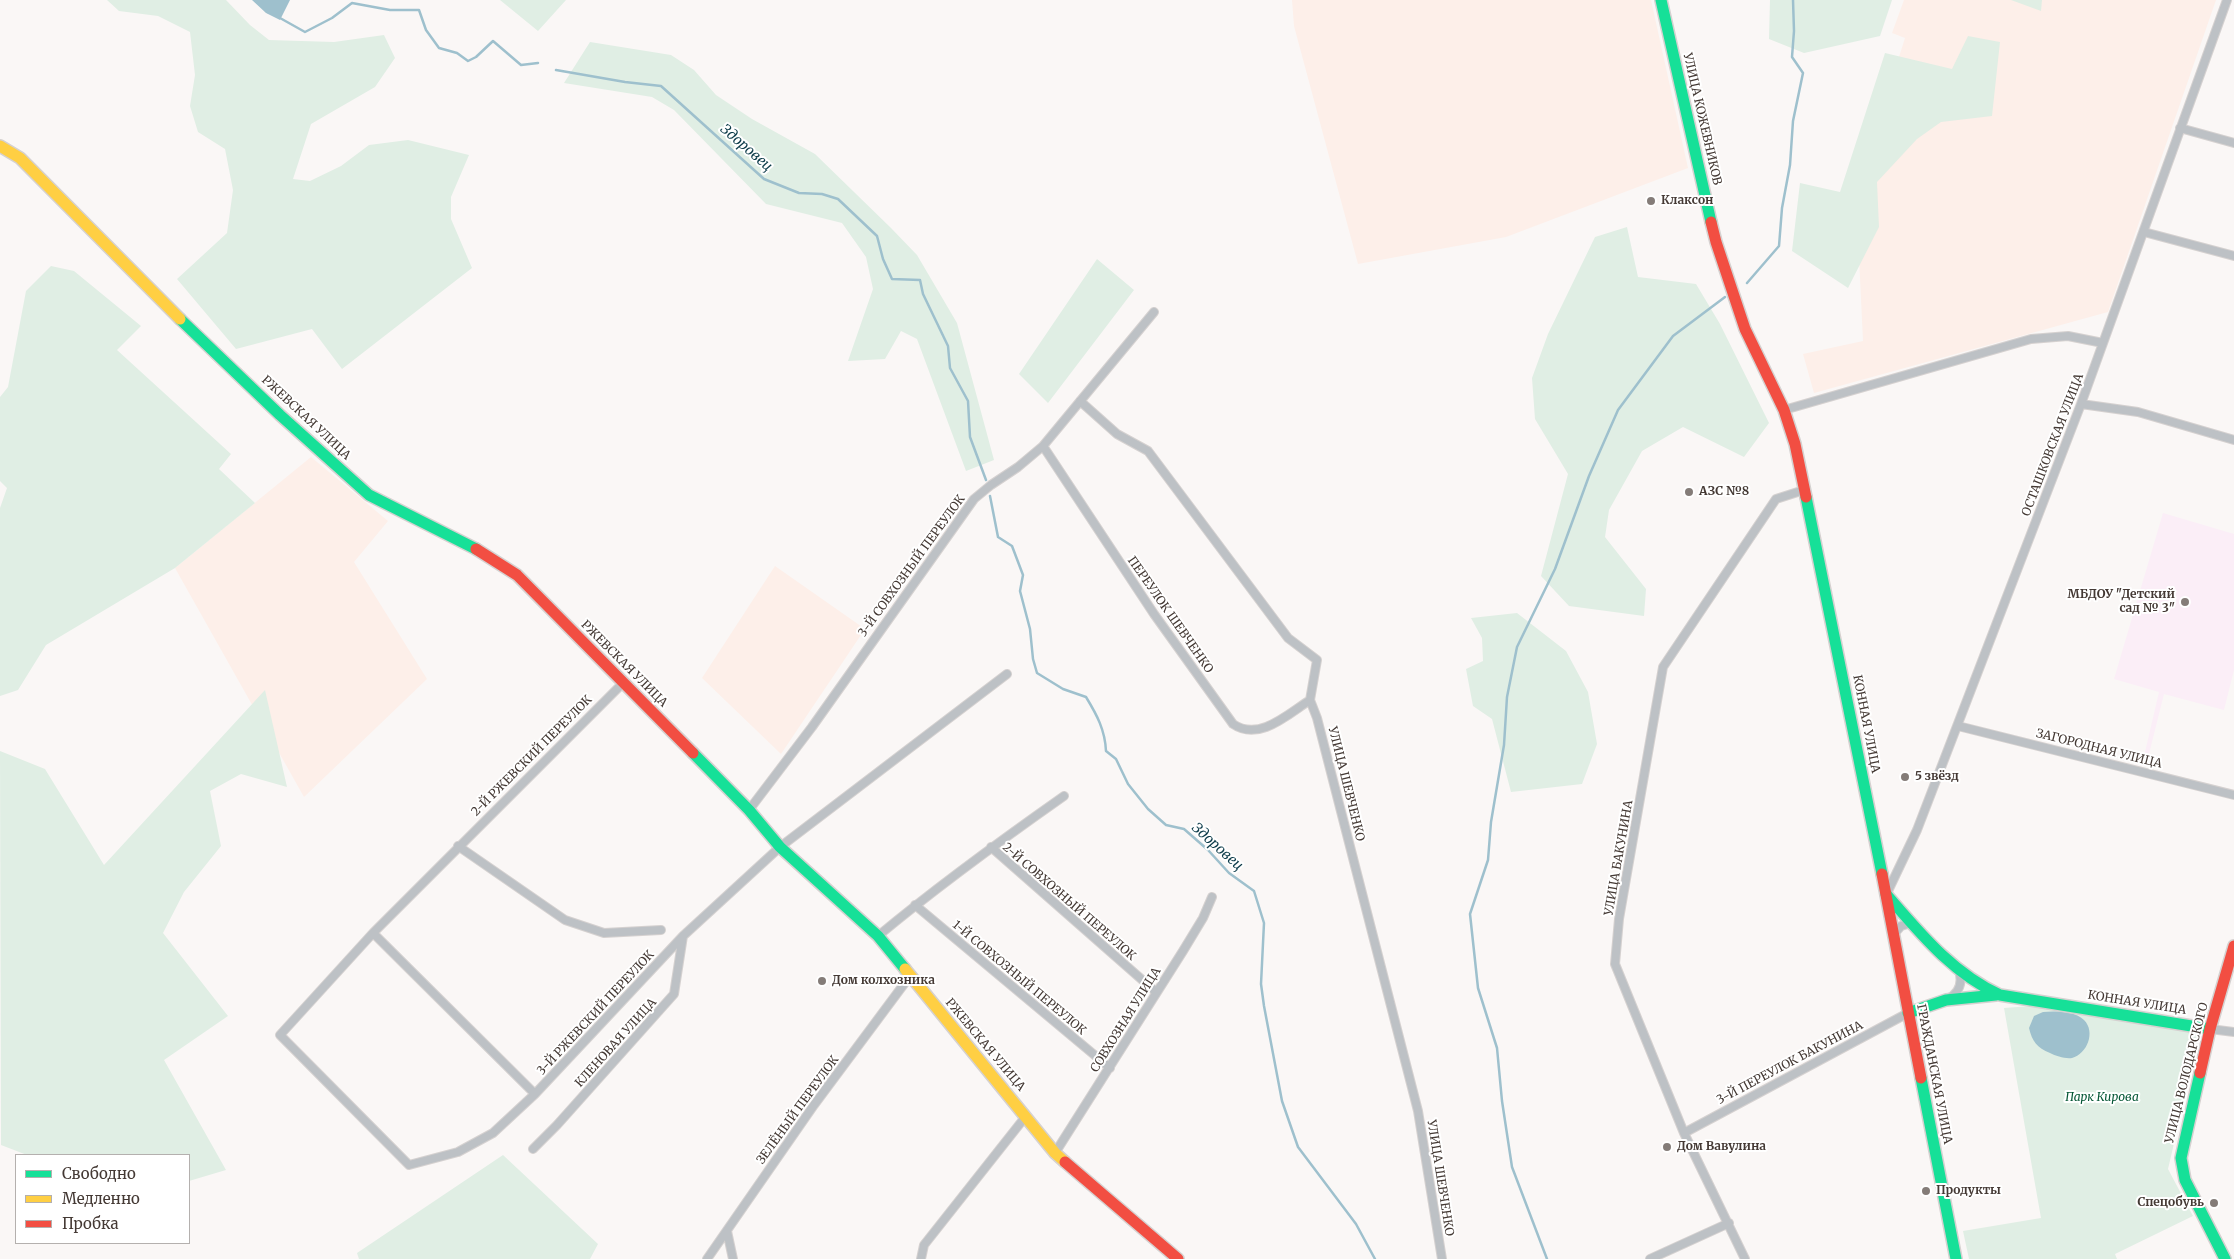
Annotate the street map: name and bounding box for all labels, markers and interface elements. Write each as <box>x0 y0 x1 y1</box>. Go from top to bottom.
street label: УЛИЦА КОЖЕВНИКОВ <box>1680 52 1724 186</box>
water label: Здоровец <box>717 121 775 175</box>
place label: Клаксон <box>1661 194 1713 208</box>
marker: Клаксон <box>1645 195 1657 207</box>
street label: ОСТАШКОВСКАЯ УЛИЦА <box>2019 372 2087 518</box>
street label: РЖЕВСКАЯ УЛИЦА <box>258 373 354 463</box>
place label: АЗС №8 <box>1699 485 1749 499</box>
marker: АЗС №8 <box>1683 486 1695 498</box>
street label: 3-Й СОВХОЗНЫЙ ПЕРЕУЛОК <box>856 492 968 640</box>
street label: ПЕРЕУЛОК ШЕВЧЕНКО <box>1124 554 1216 676</box>
place label: МБДОУ "Детский сад № 3" <box>2068 588 2175 616</box>
marker: МБДОУ "Детский сад № 3" <box>2179 596 2191 608</box>
street label: РЖЕВСКАЯ УЛИЦА <box>578 618 670 710</box>
street label: КОННАЯ УЛИЦА <box>1849 674 1883 774</box>
street label: 2-Й РЖЕВСКИЙ ПЕРЕУЛОК <box>469 693 595 819</box>
street label: УЛИЦА ШЕВЧЕНКО <box>1325 725 1367 843</box>
street label: ЗАГОРОДНАЯ УЛИЦА <box>2035 726 2163 772</box>
place label: 5 звёзд <box>1915 770 1959 784</box>
marker: 5 звёзд <box>1899 771 1911 783</box>
street label: УЛИЦА БАКУНИНА <box>1602 799 1636 917</box>
water label: Здоровец <box>1188 820 1246 874</box>
street label: 2-Й СОВХОЗНЫЙ ПЕРЕУЛОК <box>1000 840 1138 964</box>
street label: 1-Й СОВХОЗНЫЙ ПЕРЕУЛОК <box>949 918 1089 1038</box>
street label: 3-Й РЖЕВСКИЙ ПЕРЕУЛОК <box>535 948 657 1078</box>
street label: СОВХОЗНАЯ УЛИЦА <box>1088 965 1164 1075</box>
place label: Дом колхозника <box>832 974 935 988</box>
marker: Дом колхозника <box>816 975 828 987</box>
street label: КОННАЯ УЛИЦА <box>2087 988 2187 1018</box>
street label: КЛЕНОВАЯ УЛИЦА <box>572 996 660 1090</box>
street label: РЖЕВСКАЯ УЛИЦА <box>942 996 1028 1094</box>
street label: УЛИЦА ВОЛОДАРСКОГО <box>2163 1001 2211 1145</box>
street label: ГРАЖДАНСКАЯ УЛИЦА <box>1913 1003 1955 1145</box>
street label: 3-Й ПЕРЕУЛОК БАКУНИНА <box>1715 1018 1865 1108</box>
street label: ЗЕЛЁНЫЙ ПЕРЕУЛОК <box>754 1053 842 1167</box>
park label: Парк Кирова <box>2065 1091 2139 1105</box>
street label: УЛИЦА ШЕВЧЕНКО <box>1424 1119 1456 1237</box>
place label: Дом Вавулина <box>1677 1140 1766 1154</box>
marker: Дом Вавулина <box>1661 1141 1673 1153</box>
legend <box>15 1154 190 1244</box>
text: Свободно <box>62 1164 136 1183</box>
place label: Продукты <box>1936 1184 2001 1198</box>
marker: Продукты <box>1920 1185 1932 1197</box>
text: Медленно <box>62 1189 140 1208</box>
place label: Спецобувь <box>2137 1196 2204 1210</box>
marker: Спецобувь <box>2208 1197 2220 1209</box>
text: Пробка <box>62 1214 119 1233</box>

